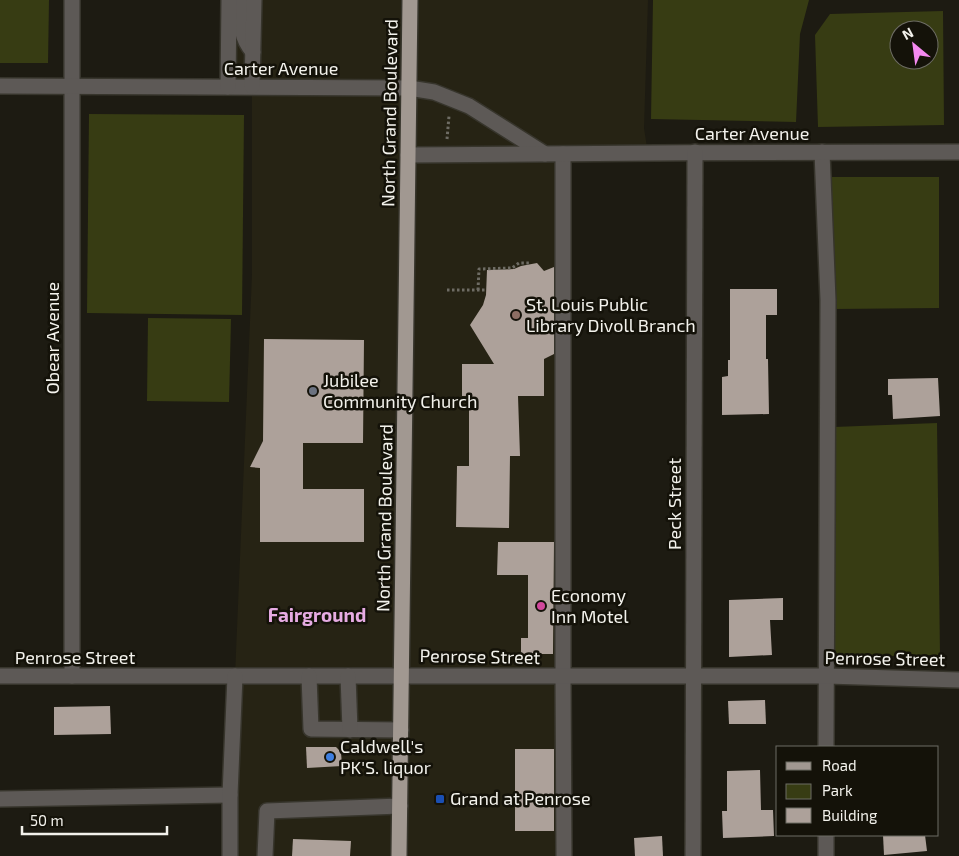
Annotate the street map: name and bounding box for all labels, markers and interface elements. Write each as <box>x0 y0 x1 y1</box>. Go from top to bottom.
street label: North Grand Boulevard <box>376 19 402 207</box>
north arrow <box>889 20 939 70</box>
text: N <box>899 23 916 43</box>
street label: Carter Avenue <box>224 57 338 79</box>
street label: Carter Avenue <box>695 122 809 144</box>
street label: Obear Avenue <box>41 282 63 394</box>
place label: St. Louis Public Library Divoll Branch <box>526 293 696 336</box>
marker: St. Louis Public Library Divoll Branch <box>510 309 522 321</box>
place label: Jubilee Community Church <box>323 369 477 412</box>
marker: Jubilee Community Church <box>307 385 319 397</box>
street label: North Grand Boulevard <box>371 424 397 612</box>
street label: Peck Street <box>663 458 685 550</box>
place label: Economy Inn Motel <box>551 584 629 627</box>
marker: Economy Inn Motel <box>535 600 547 612</box>
district label: Fairground <box>268 603 366 626</box>
street label: Penrose Street <box>419 644 541 668</box>
street label: Penrose Street <box>15 646 135 668</box>
street label: Penrose Street <box>824 646 946 670</box>
place label: Caldwell's PK'S. liquor <box>340 735 431 778</box>
legend <box>776 746 939 836</box>
marker: Caldwell's PK'S. liquor <box>324 751 336 763</box>
text: Road <box>822 756 857 774</box>
text: Park <box>822 781 853 799</box>
place label: Grand at Penrose <box>450 787 591 809</box>
marker: Grand at Penrose <box>434 793 446 805</box>
scale bar <box>22 804 168 836</box>
text: Building <box>822 806 878 824</box>
text: 50 m <box>30 811 64 829</box>

